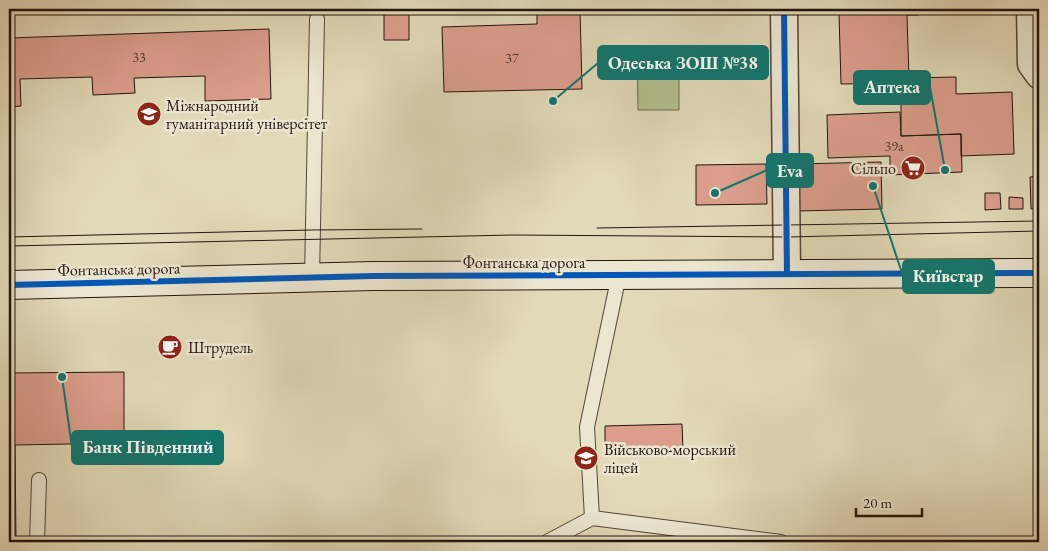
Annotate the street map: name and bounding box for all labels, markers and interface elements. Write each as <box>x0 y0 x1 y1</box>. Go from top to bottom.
callout: Одеська ЗОШ №38 <box>598 46 768 79</box>
house number: 33 <box>132 48 146 66</box>
house number: 37 <box>505 49 519 67</box>
text: Одеська ЗОШ №38 <box>608 51 758 74</box>
callout: Аптека <box>854 71 930 104</box>
text: Аптека <box>863 75 920 98</box>
place label: Міжнародний гуманітарний універсітет <box>166 95 328 134</box>
school or university icon: Міжнародний гуманітарний універсітет <box>136 101 162 127</box>
house number: 39а <box>884 137 904 155</box>
callout: Eva <box>767 154 813 187</box>
supermarket icon: Сільпо <box>900 155 926 181</box>
place label: Сільпо <box>851 158 896 179</box>
text: Eva <box>777 159 803 182</box>
street label: Фонтанська дорога <box>463 252 586 273</box>
street label: Фонтанська дорога <box>57 257 181 281</box>
callout: Київстар <box>903 260 994 293</box>
text: Київстар <box>913 264 983 287</box>
cafe icon: Штрудель <box>157 334 183 360</box>
place label: Штрудель <box>188 337 253 358</box>
callout: Банк Південний <box>72 431 223 464</box>
text: Банк Південний <box>83 435 214 458</box>
place label: Військово-морський ліцей <box>604 439 736 478</box>
school or university icon: Військово-морський ліцей <box>573 445 599 471</box>
scale bar <box>856 486 922 518</box>
text: 20 m <box>863 493 892 512</box>

